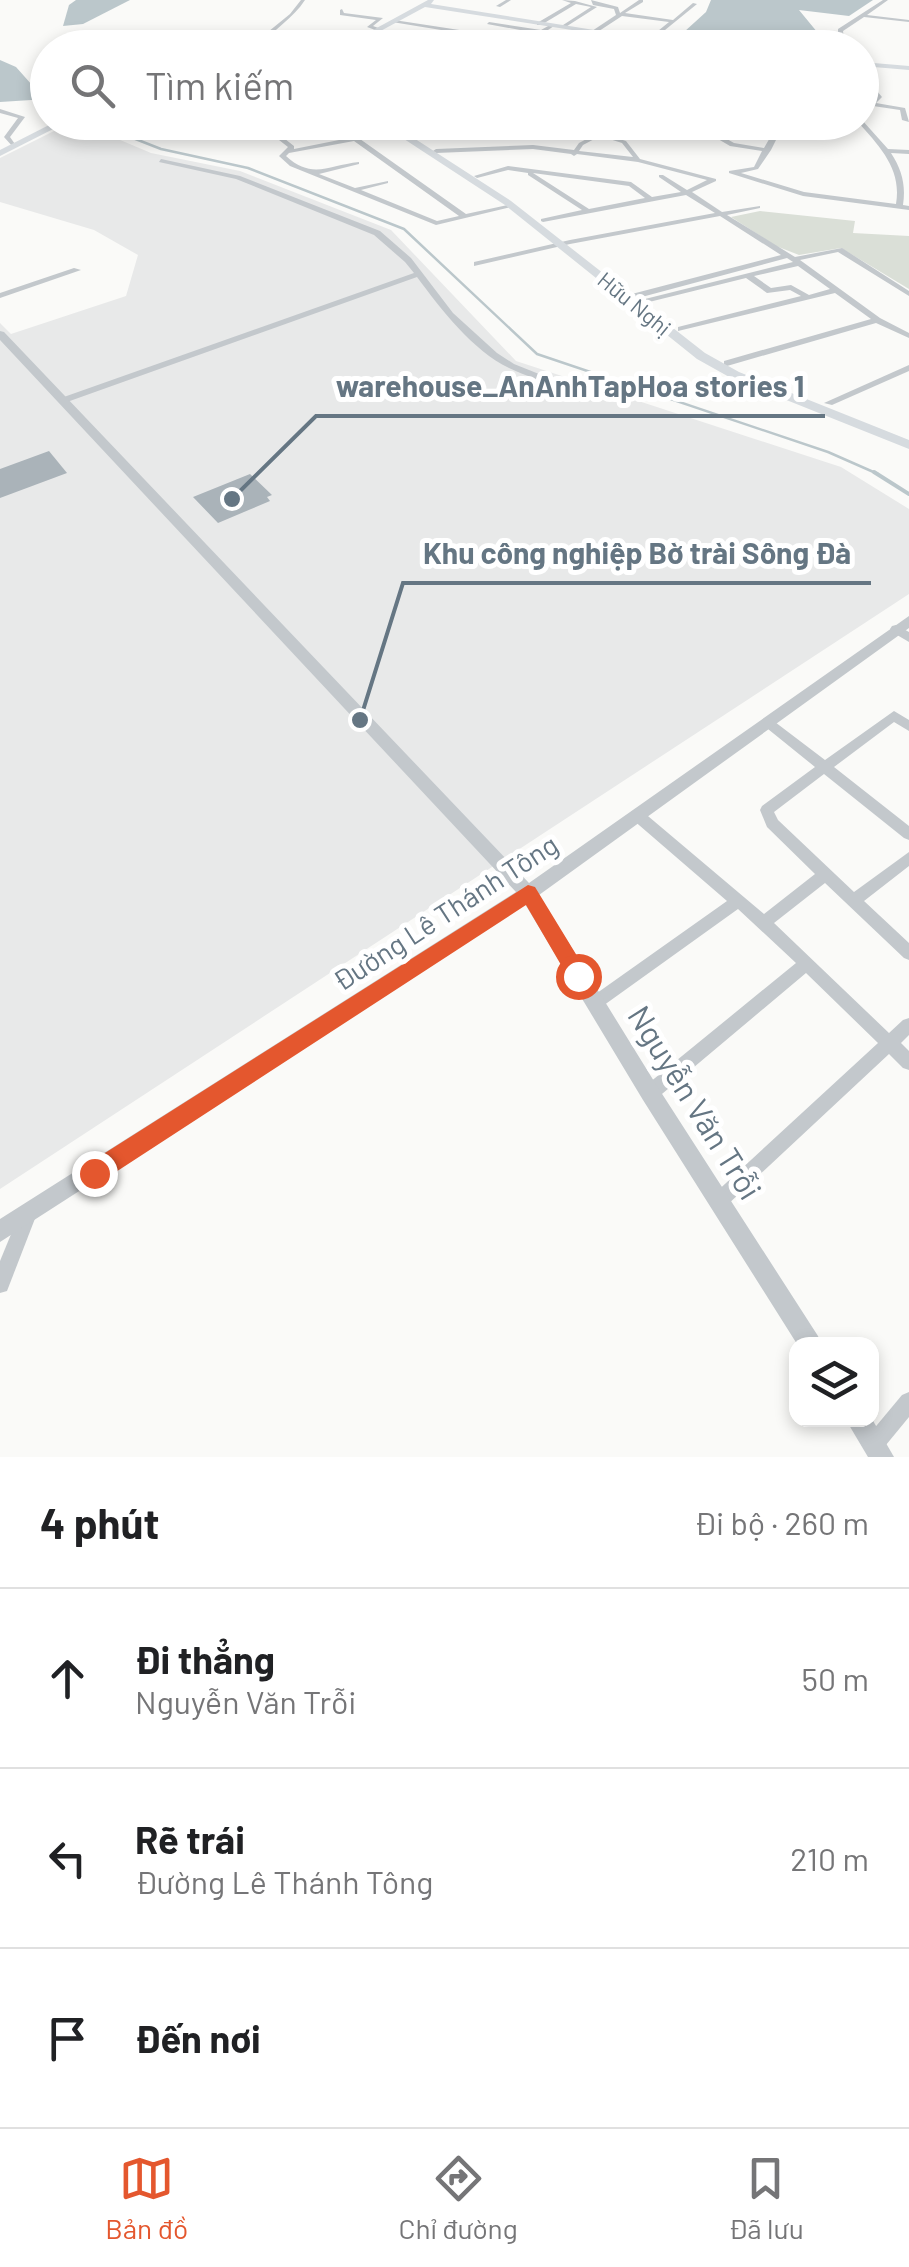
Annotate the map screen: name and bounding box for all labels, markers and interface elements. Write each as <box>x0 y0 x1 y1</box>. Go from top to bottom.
search box <box>30 30 879 140</box>
icon: search <box>65 58 120 113</box>
text: Tìm kiếm <box>145 62 294 108</box>
street label: Hữu Nghị <box>593 266 677 340</box>
callout: warehouse_AnAnhTapHoa stories 1 <box>316 356 825 416</box>
text: warehouse_AnAnhTapHoa stories 1 <box>336 367 804 403</box>
callout: Khu công nghiệp Bờ trài Sông Đà <box>403 523 871 583</box>
text: Khu công nghiệp Bờ trài Sông Đà <box>423 534 851 571</box>
street label: Đường Lê Thánh Tông <box>326 827 564 997</box>
route start <box>556 954 602 1000</box>
street label: Nguyễn Văn Trỗi <box>621 998 771 1206</box>
route end <box>72 1151 118 1197</box>
map controls <box>789 1337 879 1427</box>
button: layers <box>789 1337 879 1427</box>
text: 4 phút <box>40 1497 160 1547</box>
text: Đi bộ · 260 m <box>694 1503 869 1541</box>
text: Đi thẳng <box>135 1636 275 1682</box>
icon: ahead <box>40 1651 95 1706</box>
text: 50 m <box>802 1659 869 1697</box>
text: Nguyễn Văn Trỗi <box>135 1682 356 1720</box>
text: Rẽ trái <box>135 1816 245 1862</box>
icon: left <box>40 1831 95 1886</box>
text: 210 m <box>790 1839 869 1877</box>
text: Đường Lê Thánh Tông <box>135 1862 433 1900</box>
icon: arrive <box>40 2011 95 2066</box>
text: Đến nơi <box>135 2015 261 2061</box>
tab: Bản đồ <box>105 2151 188 2245</box>
tab: Chỉ đường <box>399 2151 518 2245</box>
tab: Đã lưu <box>728 2151 804 2245</box>

